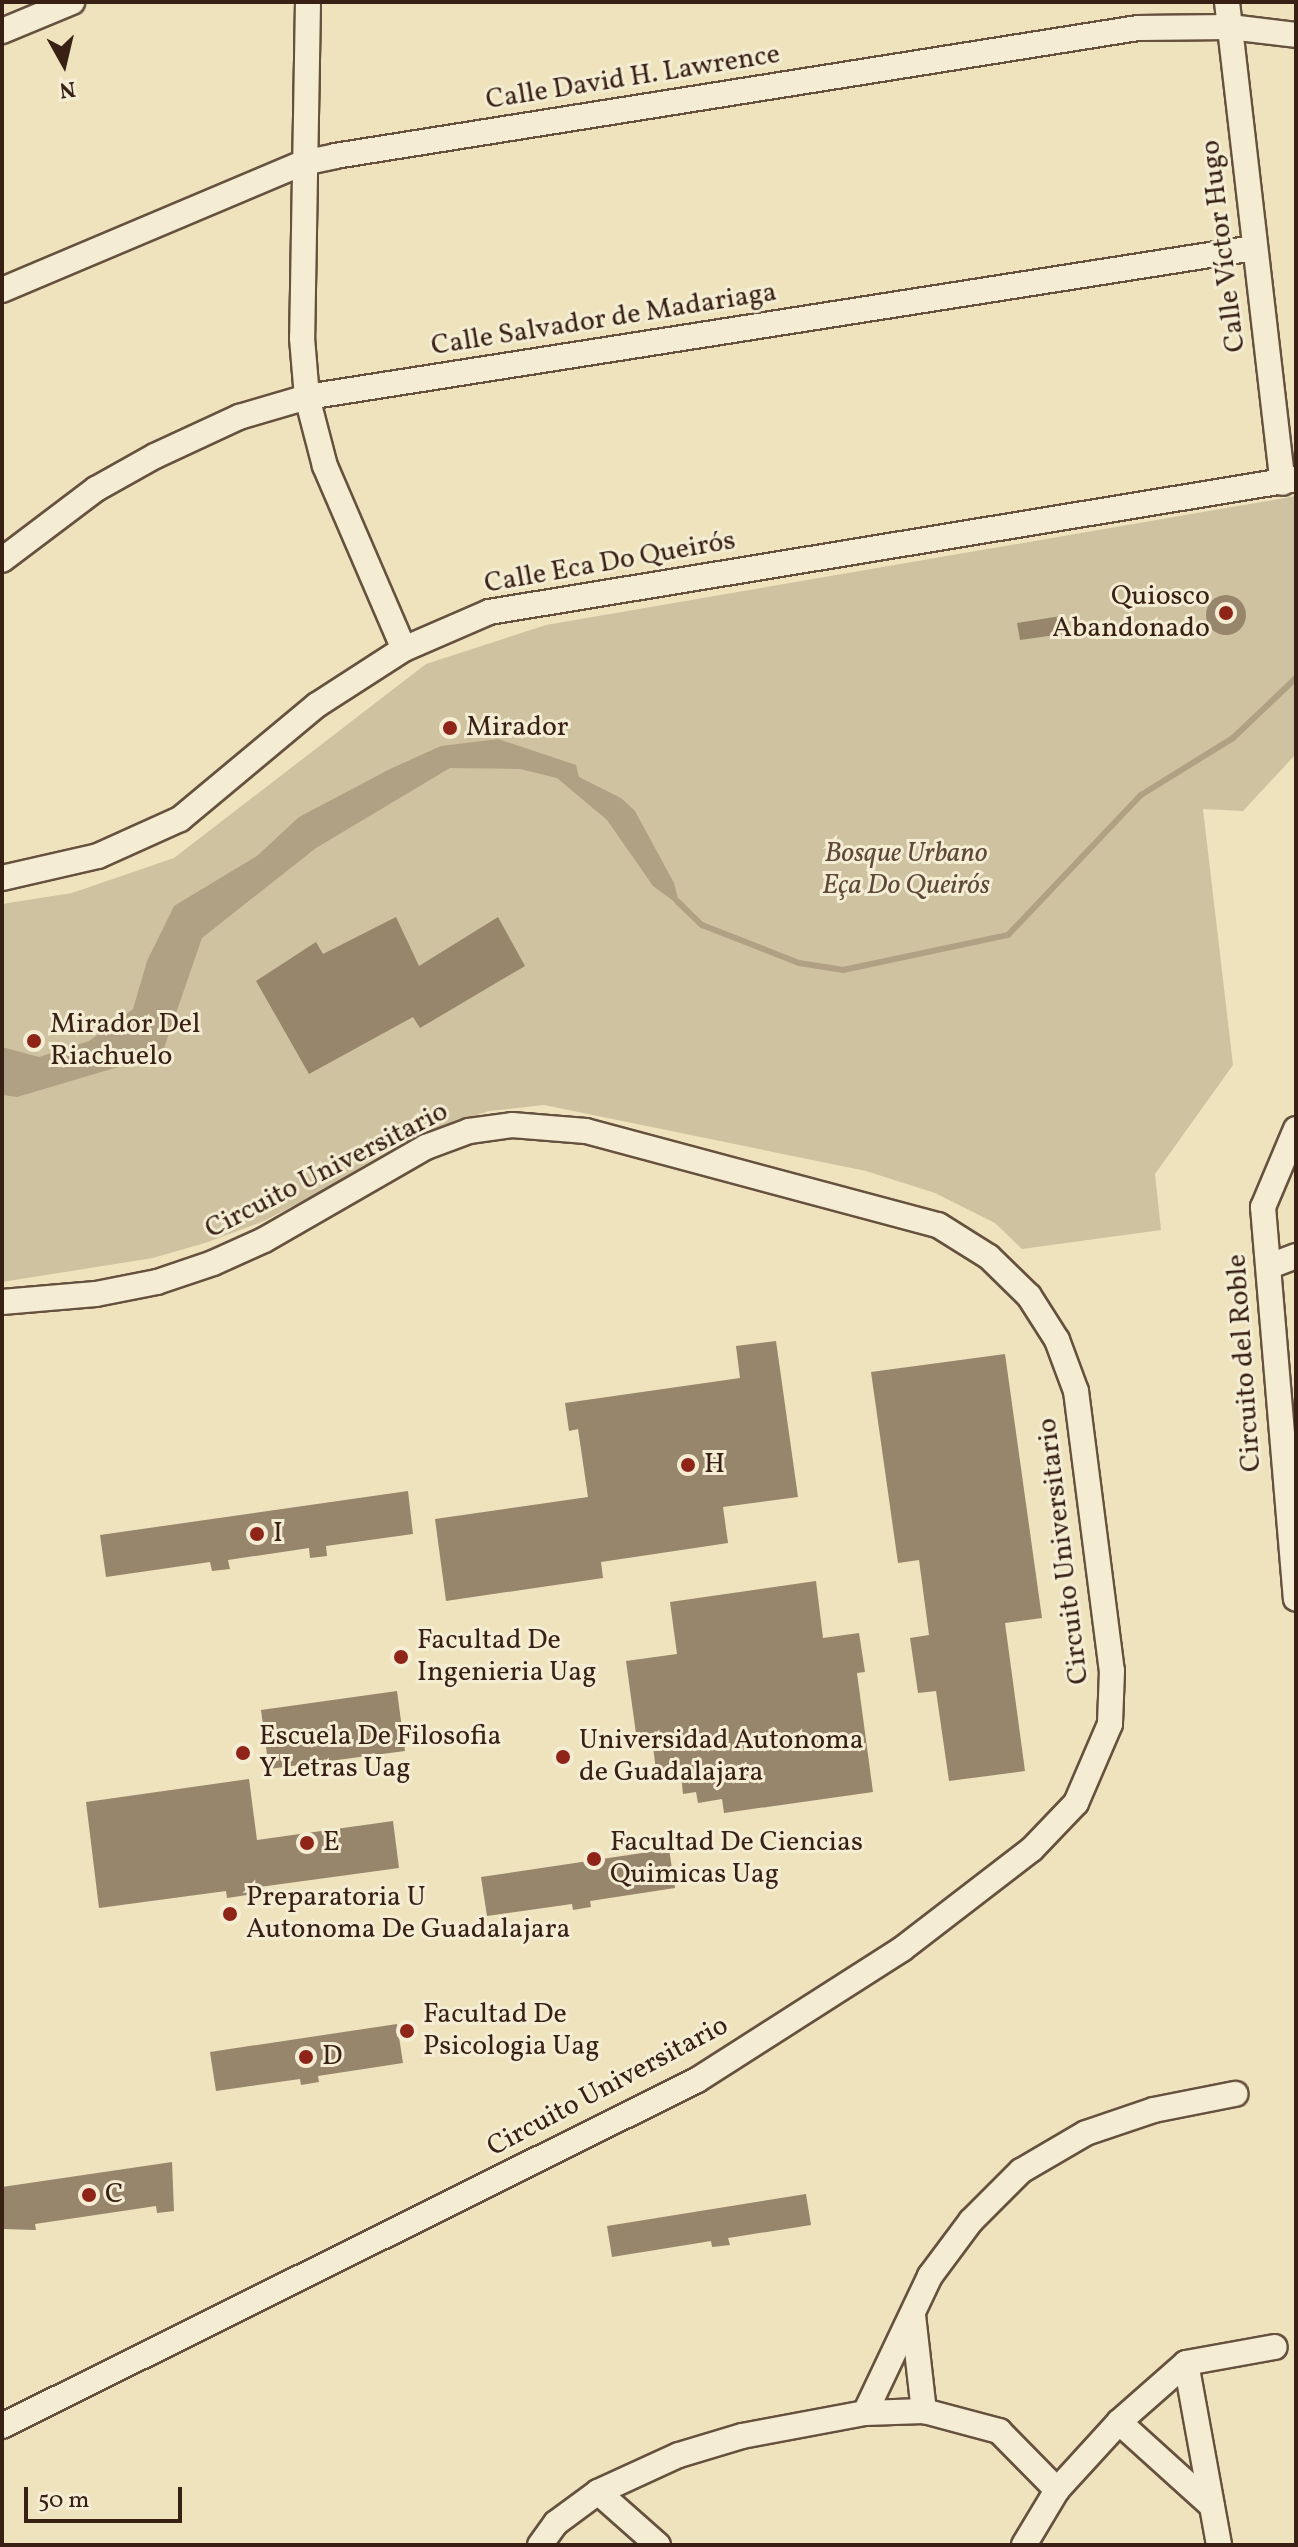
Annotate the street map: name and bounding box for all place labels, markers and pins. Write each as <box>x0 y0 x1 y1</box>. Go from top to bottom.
place label: Quiosco Abandonado <box>1052 580 1210 646</box>
marker: Quiosco Abandonado <box>1217 604 1235 622</box>
place label: Mirador <box>466 711 569 745</box>
marker: Mirador <box>441 719 459 737</box>
place label: Mirador Del Riachuelo <box>50 1008 200 1074</box>
marker: Mirador Del Riachuelo <box>25 1032 43 1050</box>
place label: H <box>704 1448 725 1482</box>
marker: H <box>679 1456 697 1474</box>
place label: I <box>273 1517 283 1551</box>
marker: I <box>248 1525 266 1543</box>
place label: Facultad De Ingenieria Uag <box>417 1624 596 1690</box>
marker: Facultad De Ingenieria Uag <box>392 1648 410 1666</box>
place label: Escuela De Filosofia Y Letras Uag <box>259 1720 502 1786</box>
place label: Universidad Autonoma de Guadalajara <box>579 1724 864 1790</box>
marker: Escuela De Filosofia Y Letras Uag <box>234 1744 252 1762</box>
marker: Universidad Autonoma de Guadalajara <box>554 1748 572 1766</box>
place label: E <box>323 1826 340 1860</box>
place label: Facultad De Ciencias Quimicas Uag <box>610 1826 863 1892</box>
marker: E <box>298 1834 316 1852</box>
marker: Facultad De Ciencias Quimicas Uag <box>585 1850 603 1868</box>
place label: Preparatoria U Autonoma De Guadalajara <box>246 1881 570 1947</box>
marker: Preparatoria U Autonoma De Guadalajara <box>221 1905 239 1923</box>
place label: Facultad De Psicologia Uag <box>423 1998 600 2064</box>
marker: Facultad De Psicologia Uag <box>398 2022 416 2040</box>
place label: D <box>322 2040 342 2074</box>
marker: D <box>297 2048 315 2066</box>
place label: C <box>105 2178 123 2212</box>
marker: C <box>80 2186 98 2204</box>

